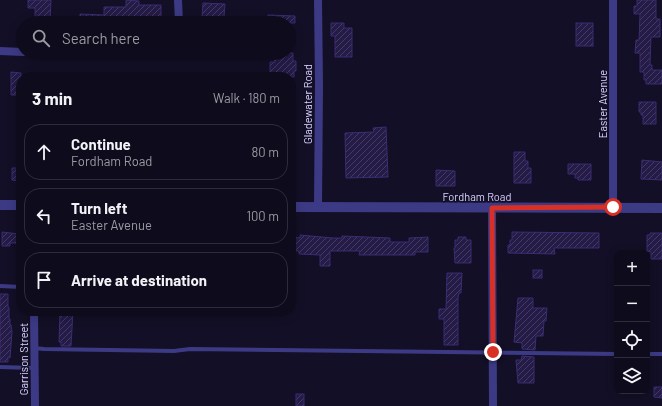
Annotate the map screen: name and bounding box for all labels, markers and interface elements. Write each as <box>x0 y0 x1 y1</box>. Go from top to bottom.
search box <box>16 16 296 60</box>
icon: search <box>30 27 52 49</box>
text: Search here <box>62 29 140 47</box>
street label: Gladewater Road <box>301 64 314 144</box>
street label: Easter Avenue <box>596 70 609 138</box>
text: 3 min <box>32 88 72 108</box>
text: Walk · 180 m <box>213 90 280 106</box>
text: Continue <box>71 135 131 153</box>
icon: ahead <box>33 141 55 163</box>
text: 80 m <box>252 144 279 160</box>
text: Fordham Road <box>71 153 152 169</box>
street label: Fordham Road <box>443 190 511 203</box>
route start <box>604 198 622 216</box>
text: Turn left <box>71 199 127 217</box>
icon: left <box>33 205 55 227</box>
text: 100 m <box>246 208 279 224</box>
text: Easter Avenue <box>71 217 152 233</box>
map controls <box>614 250 650 394</box>
button: + <box>614 250 650 286</box>
icon: arrive <box>33 269 55 291</box>
text: Arrive at destination <box>71 271 207 289</box>
button: − <box>614 286 650 322</box>
button: locate <box>614 322 650 358</box>
street label: Garrison Street <box>17 323 30 395</box>
route end <box>484 343 502 361</box>
button: layers <box>614 358 650 394</box>

